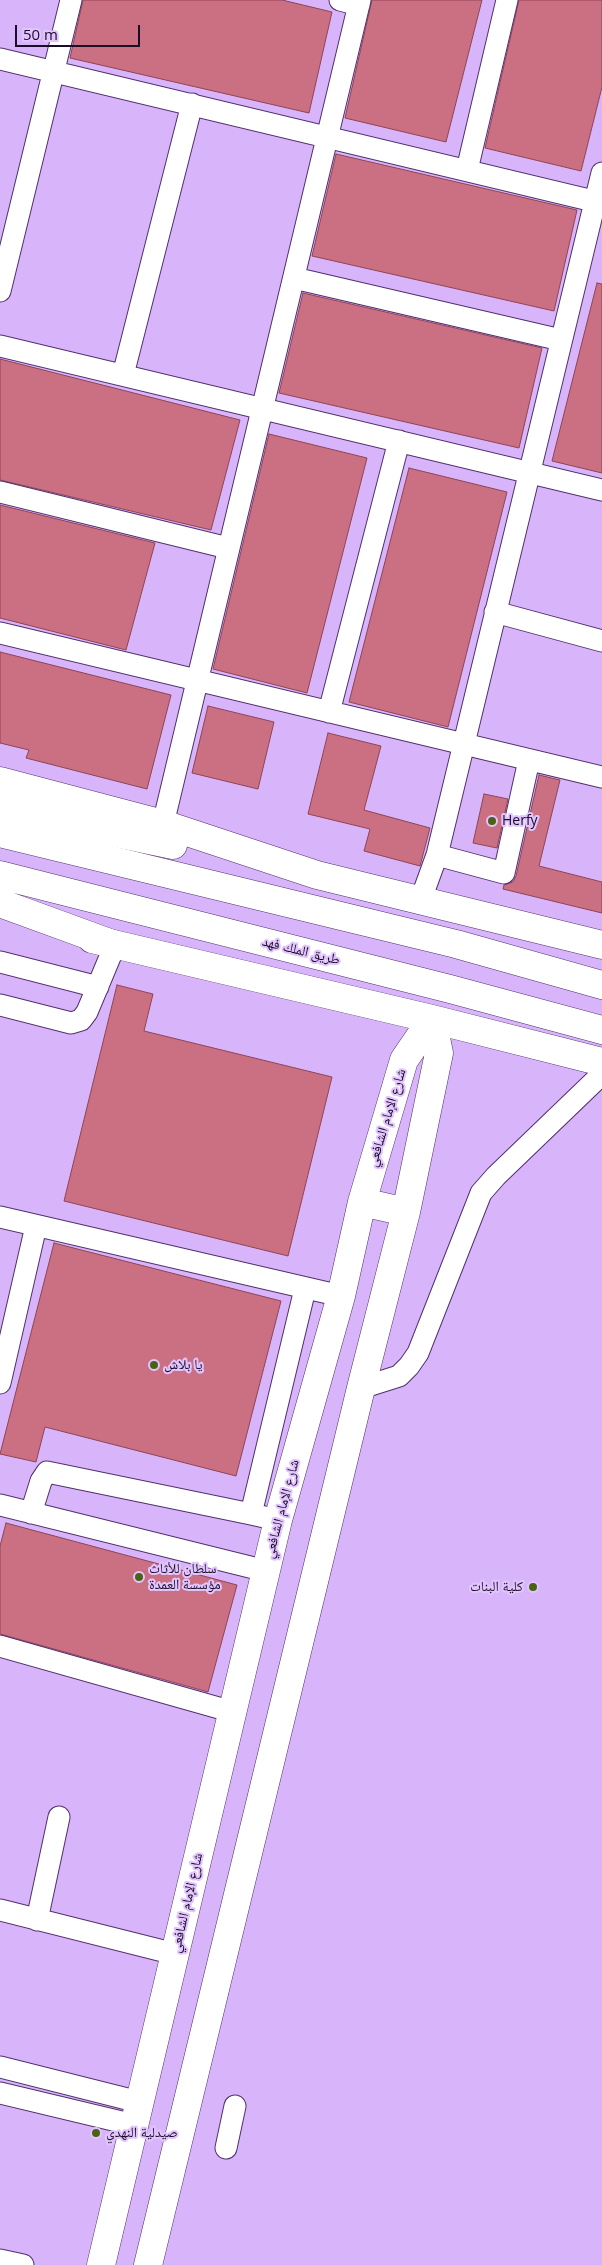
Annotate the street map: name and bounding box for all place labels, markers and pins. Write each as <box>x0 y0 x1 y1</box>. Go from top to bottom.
place label: Herfy <box>502 813 538 829</box>
marker: Herfy <box>486 815 498 827</box>
place label: يا بلاش <box>164 1357 203 1373</box>
marker: يا بلاش <box>148 1359 160 1371</box>
place label: سلطان للأثاث مؤسسة العمدة <box>149 1561 221 1594</box>
marker: سلطان للأثاث مؤسسة العمدة <box>133 1571 145 1583</box>
place label: كلية البنات <box>470 1579 523 1595</box>
marker: كلية البنات <box>527 1581 539 1593</box>
place label: صيدلية النهدي <box>106 2125 178 2141</box>
marker: صيدلية النهدي <box>90 2127 102 2139</box>

